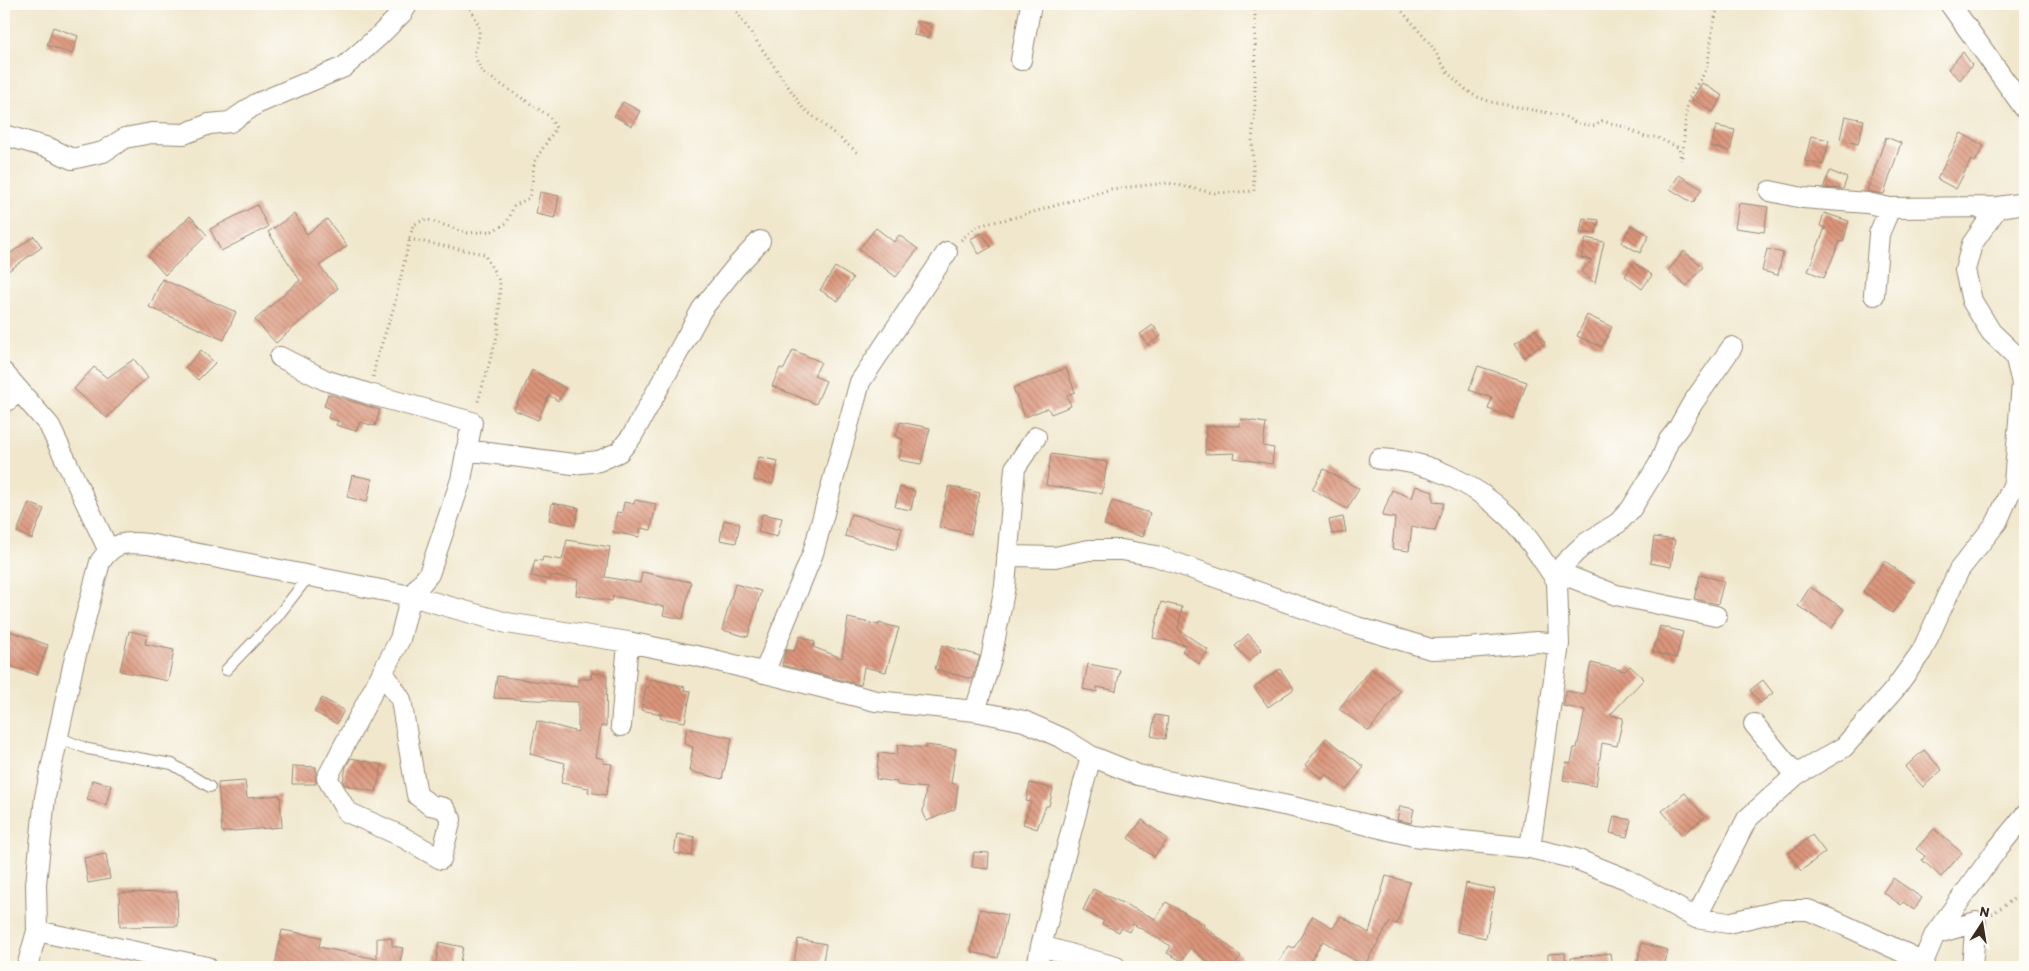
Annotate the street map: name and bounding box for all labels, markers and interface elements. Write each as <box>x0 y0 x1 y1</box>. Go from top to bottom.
north arrow <box>1956 898 2006 948</box>
text: N <box>1978 902 1991 921</box>

